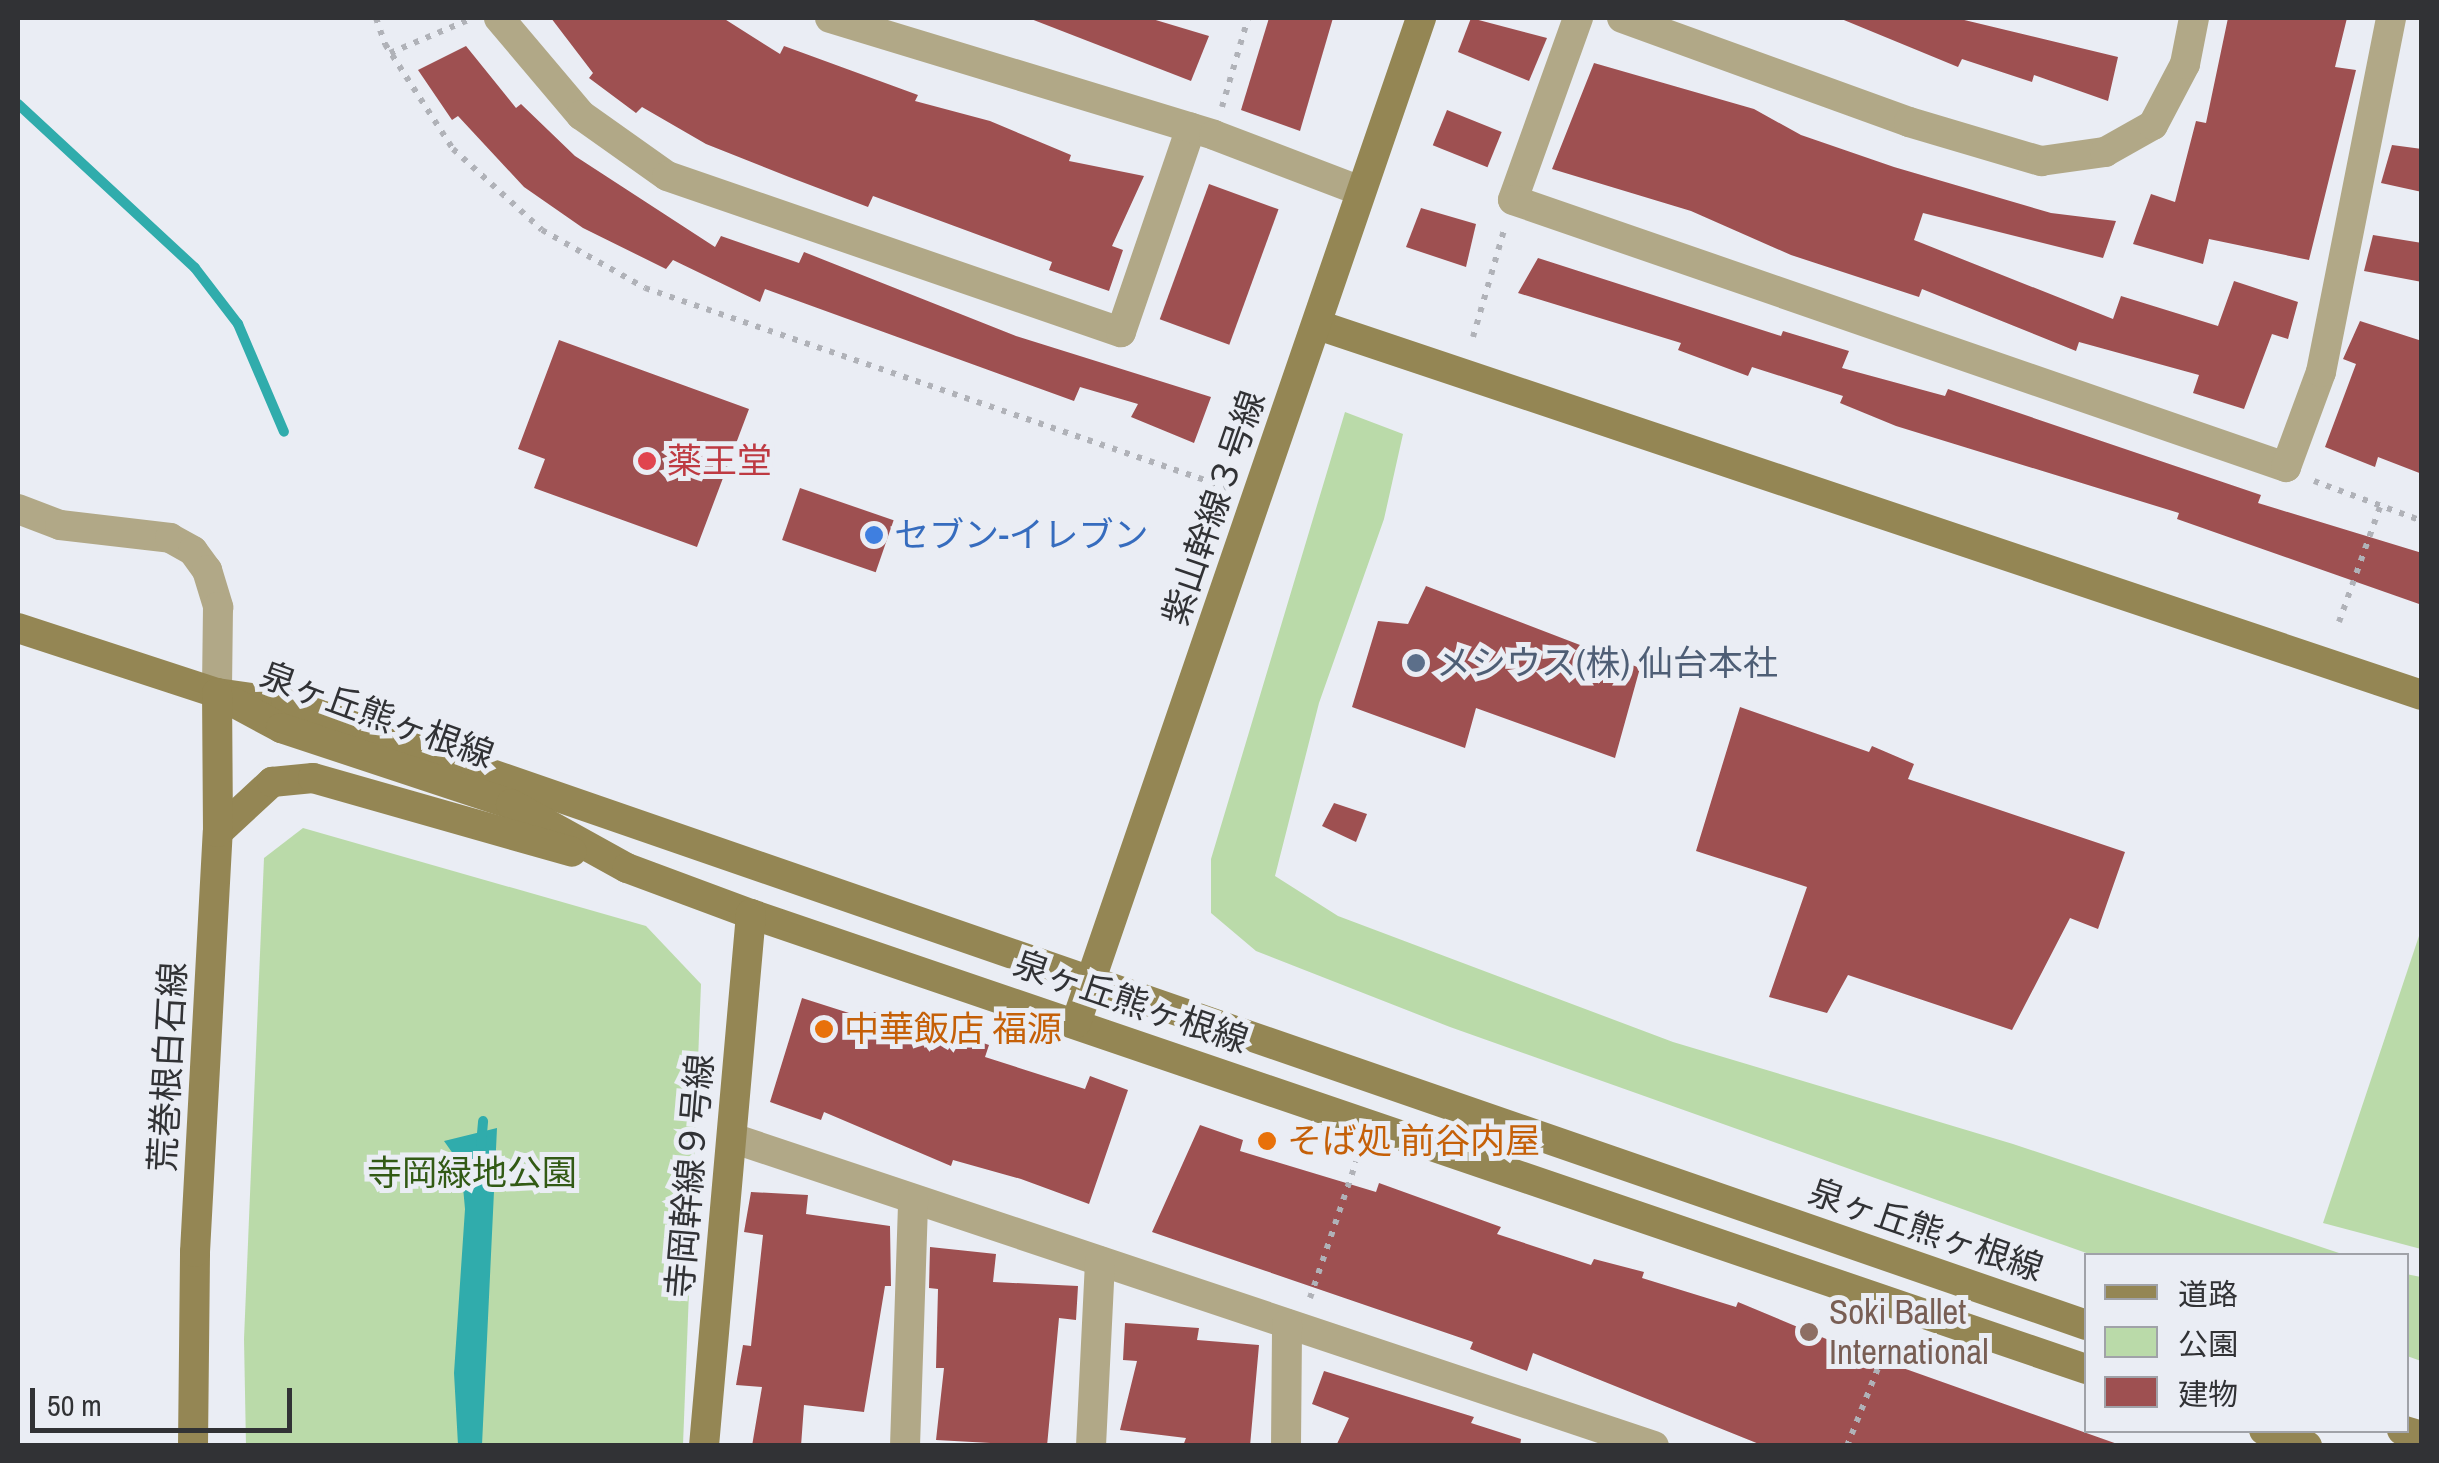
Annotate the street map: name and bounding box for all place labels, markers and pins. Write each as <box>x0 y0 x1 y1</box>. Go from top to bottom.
place label: 薬王堂 <box>667 440 772 482</box>
marker: 薬王堂 <box>636 450 658 472</box>
place label: セブン-イレブン <box>894 514 1149 556</box>
marker: セブン-イレブン <box>863 524 885 546</box>
place label: メシウス(株) 仙台本社 <box>1436 642 1778 684</box>
marker: メシウス(株) 仙台本社 <box>1405 652 1427 674</box>
place label: 中華飯店 福源 <box>844 1008 1062 1050</box>
marker: 中華飯店 福源 <box>813 1018 835 1040</box>
place label: そば処 前谷内屋 <box>1287 1120 1540 1162</box>
marker: そば処 前谷内屋 <box>1256 1130 1278 1152</box>
place label: Soki Ballet International <box>1829 1291 1989 1373</box>
marker: Soki Ballet International <box>1798 1321 1820 1343</box>

